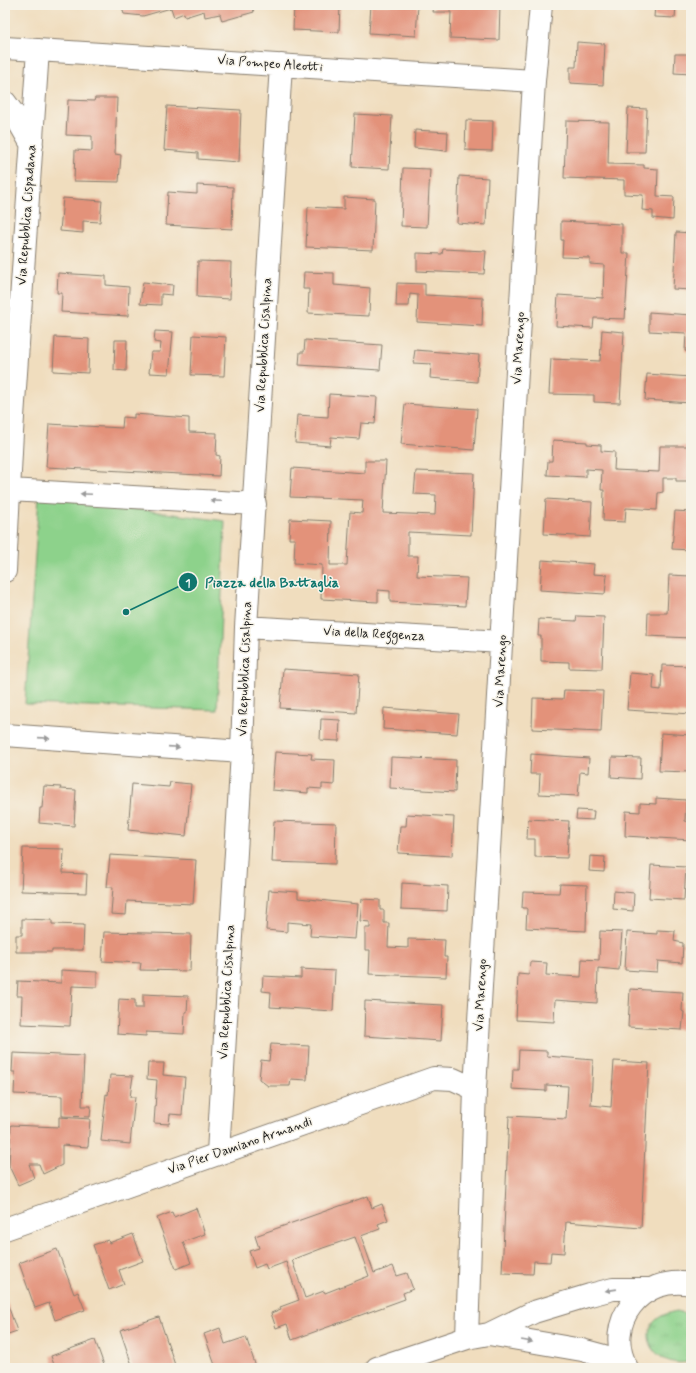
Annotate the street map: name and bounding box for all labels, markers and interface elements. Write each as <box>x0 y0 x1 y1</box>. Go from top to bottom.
street label: Via Pompeo Aleotti <box>217 52 323 76</box>
street label: Via Repubblica Cispadana <box>14 144 40 286</box>
street label: Via Repubblica Cisalpina <box>252 277 276 413</box>
street label: Via Marengo <box>509 311 529 385</box>
one-way arrow <box>79 491 92 497</box>
one-way arrow <box>210 498 222 505</box>
callout: Piazza della Battaglia <box>178 569 347 595</box>
text: Piazza della Battaglia <box>205 574 339 593</box>
text: 1 <box>185 576 191 592</box>
street label: Via Repubblica Cisalpina <box>234 601 256 737</box>
street label: Via della Reggenza <box>323 623 426 647</box>
street label: Via Marengo <box>491 634 511 708</box>
one-way arrow <box>38 734 50 741</box>
one-way arrow <box>168 744 180 751</box>
street label: Via Repubblica Cisalpina <box>215 924 239 1060</box>
street label: Via Marengo <box>471 958 491 1032</box>
street label: Via Pier Damiano Armandi <box>166 1113 314 1179</box>
one-way arrow <box>605 1287 617 1293</box>
one-way arrow <box>521 1338 533 1344</box>

